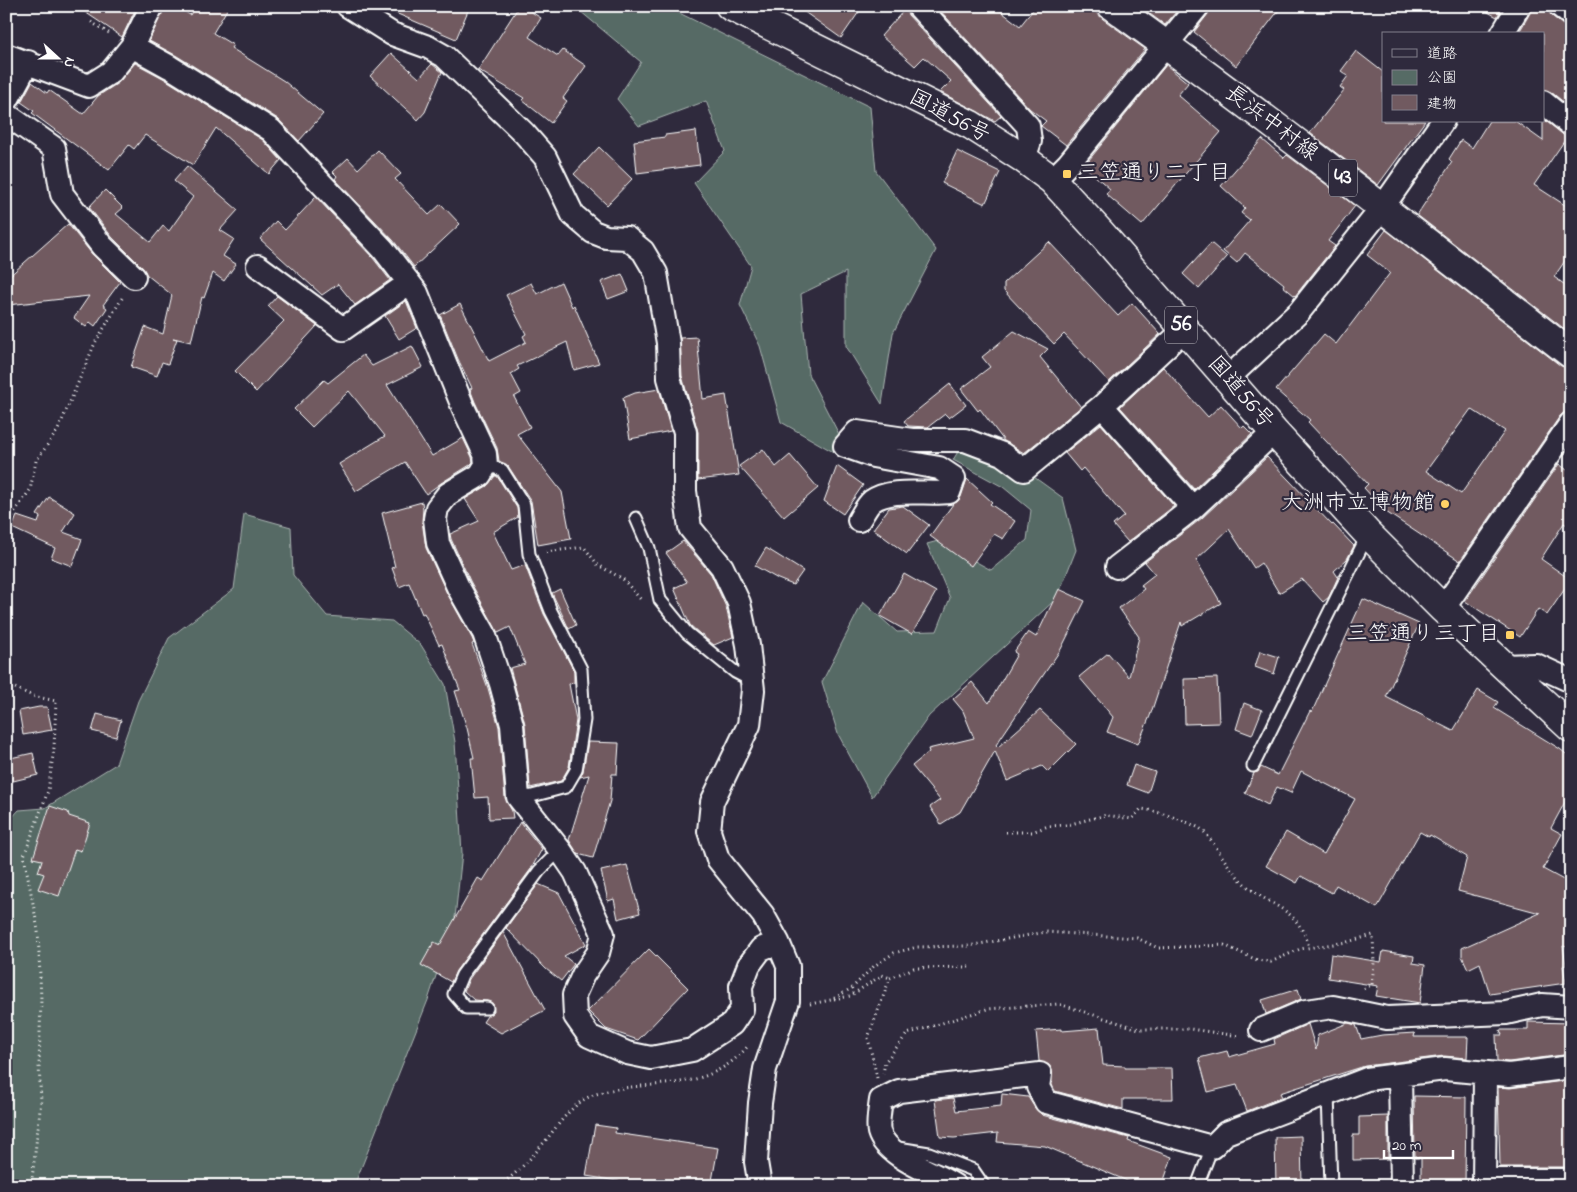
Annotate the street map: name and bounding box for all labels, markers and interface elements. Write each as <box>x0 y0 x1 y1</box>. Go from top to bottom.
north arrow <box>32 32 82 82</box>
legend <box>1382 32 1544 122</box>
text: 道路 <box>1427 43 1457 65</box>
text: N <box>57 54 80 70</box>
text: 公園 <box>1427 67 1457 89</box>
street label: 長浜中村線 <box>1217 78 1325 170</box>
street label: 国道56号 <box>903 82 995 152</box>
text: 建物 <box>1427 93 1457 115</box>
place label: 三笠通り二丁目 <box>1077 158 1231 190</box>
road number: 43 <box>1329 160 1357 197</box>
marker: 三笠通り二丁目 <box>1061 168 1073 180</box>
road number: 56 <box>1165 306 1197 344</box>
street label: 国道56号 <box>1199 349 1281 437</box>
place label: 大洲市立博物館 <box>1281 488 1435 520</box>
marker: 大洲市立博物館 <box>1439 498 1451 510</box>
place label: 三笠通り三丁目 <box>1346 619 1500 651</box>
marker: 三笠通り三丁目 <box>1504 629 1516 641</box>
scale bar <box>1384 1127 1453 1159</box>
text: 20 m <box>1392 1135 1422 1157</box>

